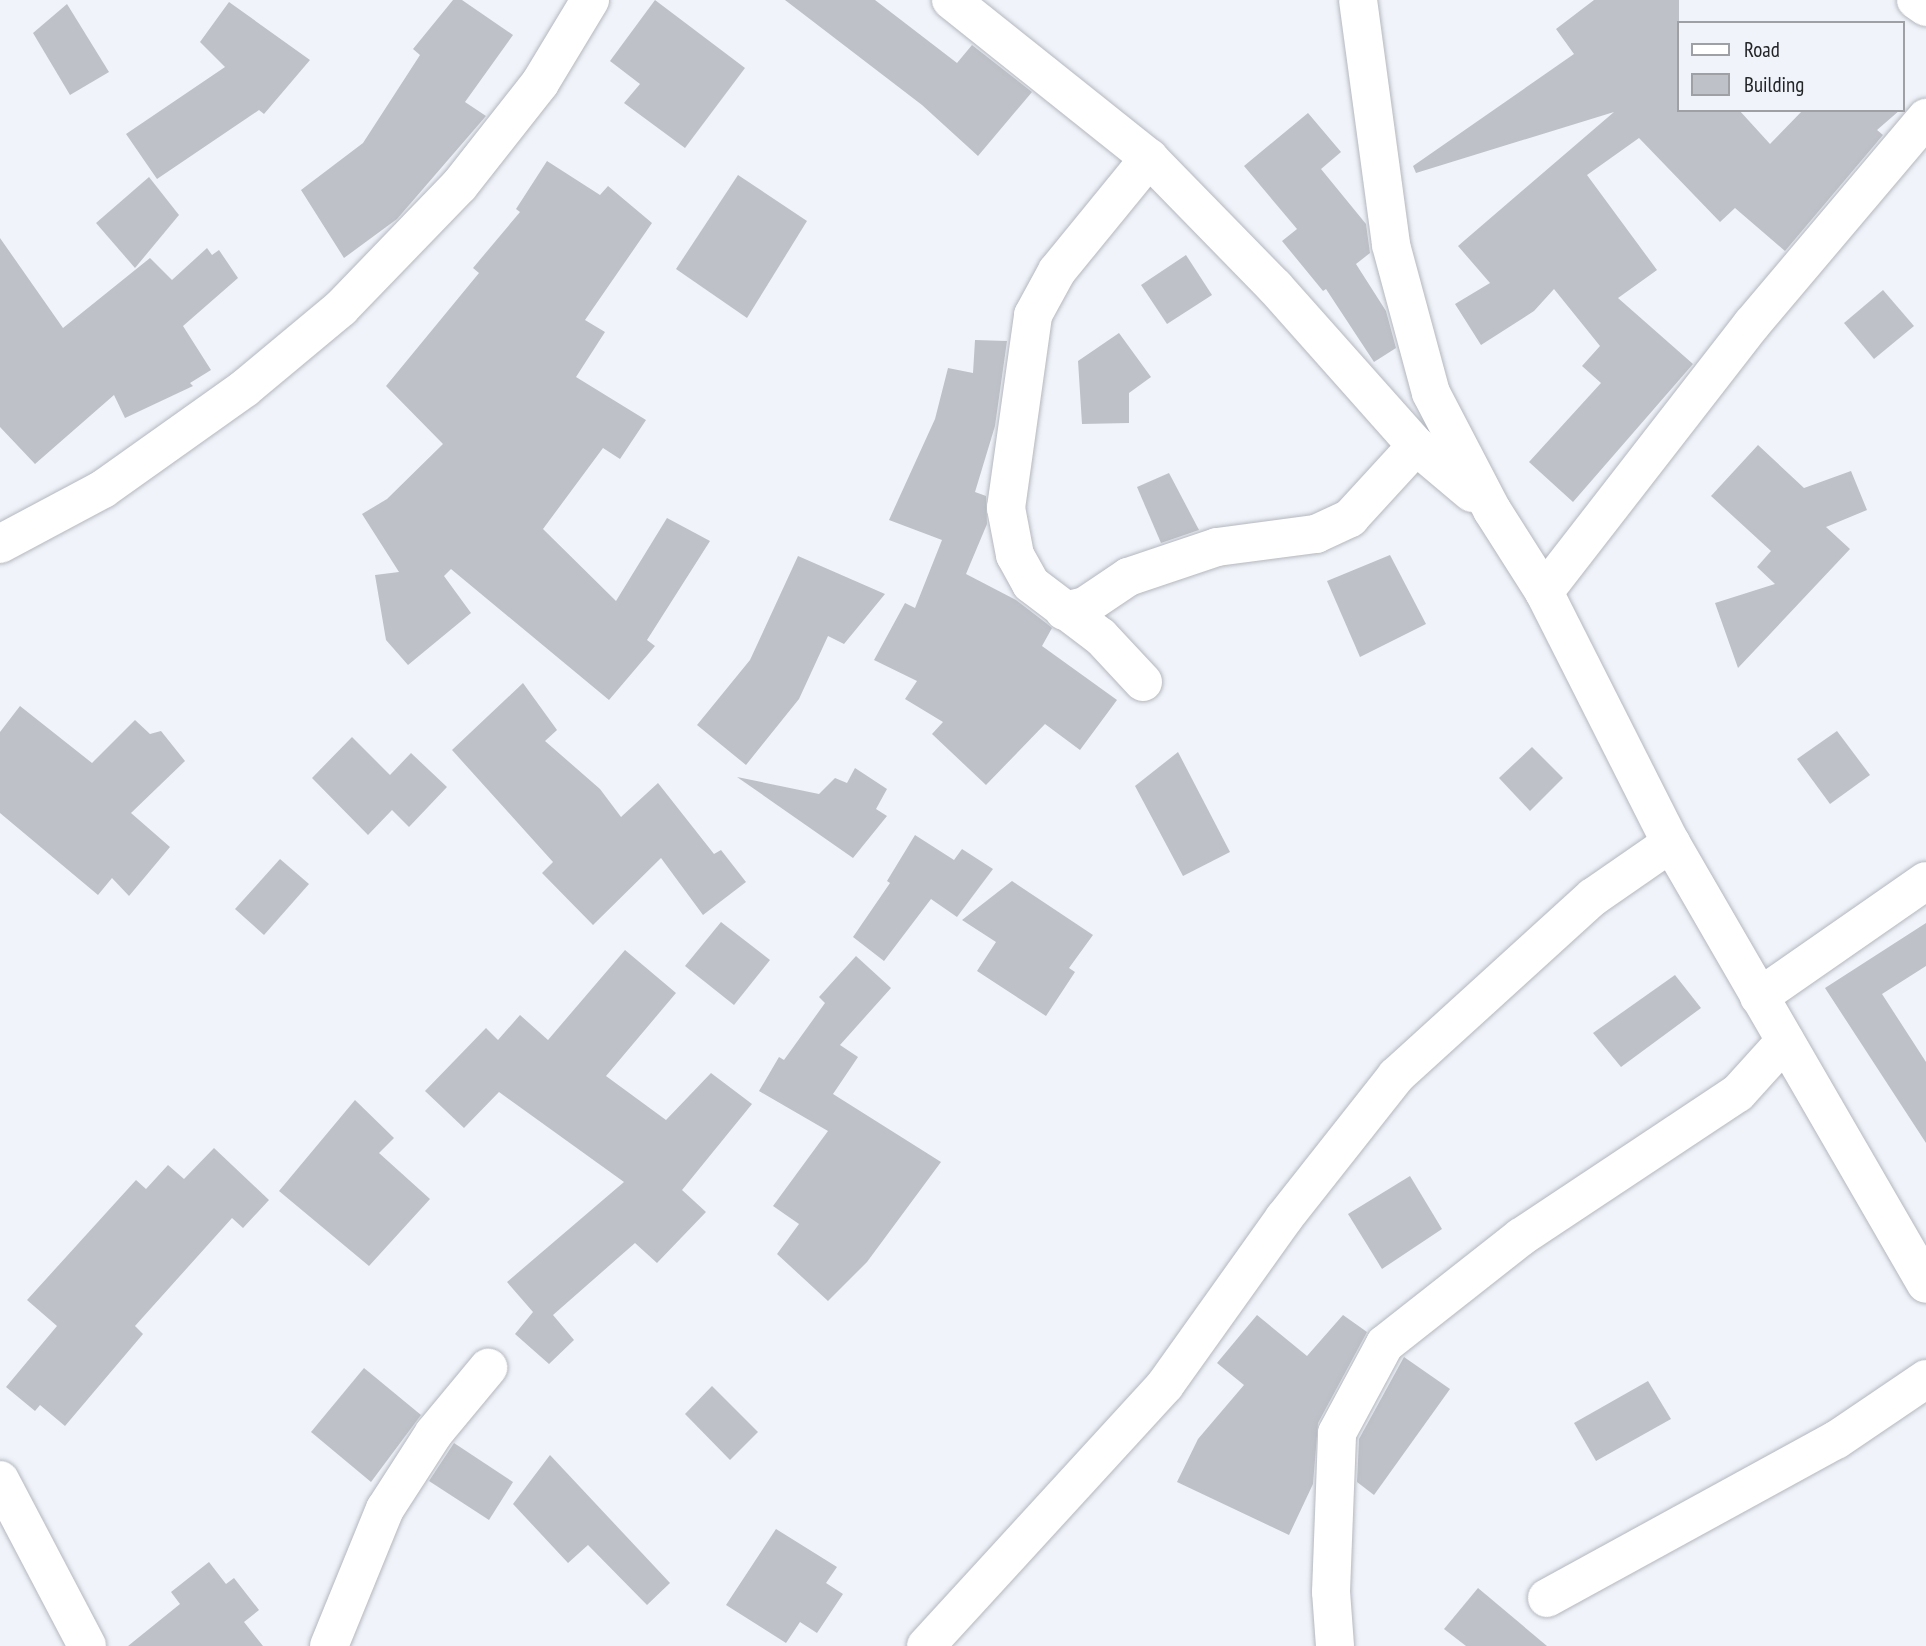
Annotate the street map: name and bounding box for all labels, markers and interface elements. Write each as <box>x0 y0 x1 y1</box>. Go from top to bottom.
legend <box>1678 21 1905 112</box>
text: Road <box>1744 36 1780 63</box>
text: Building <box>1744 71 1804 98</box>

